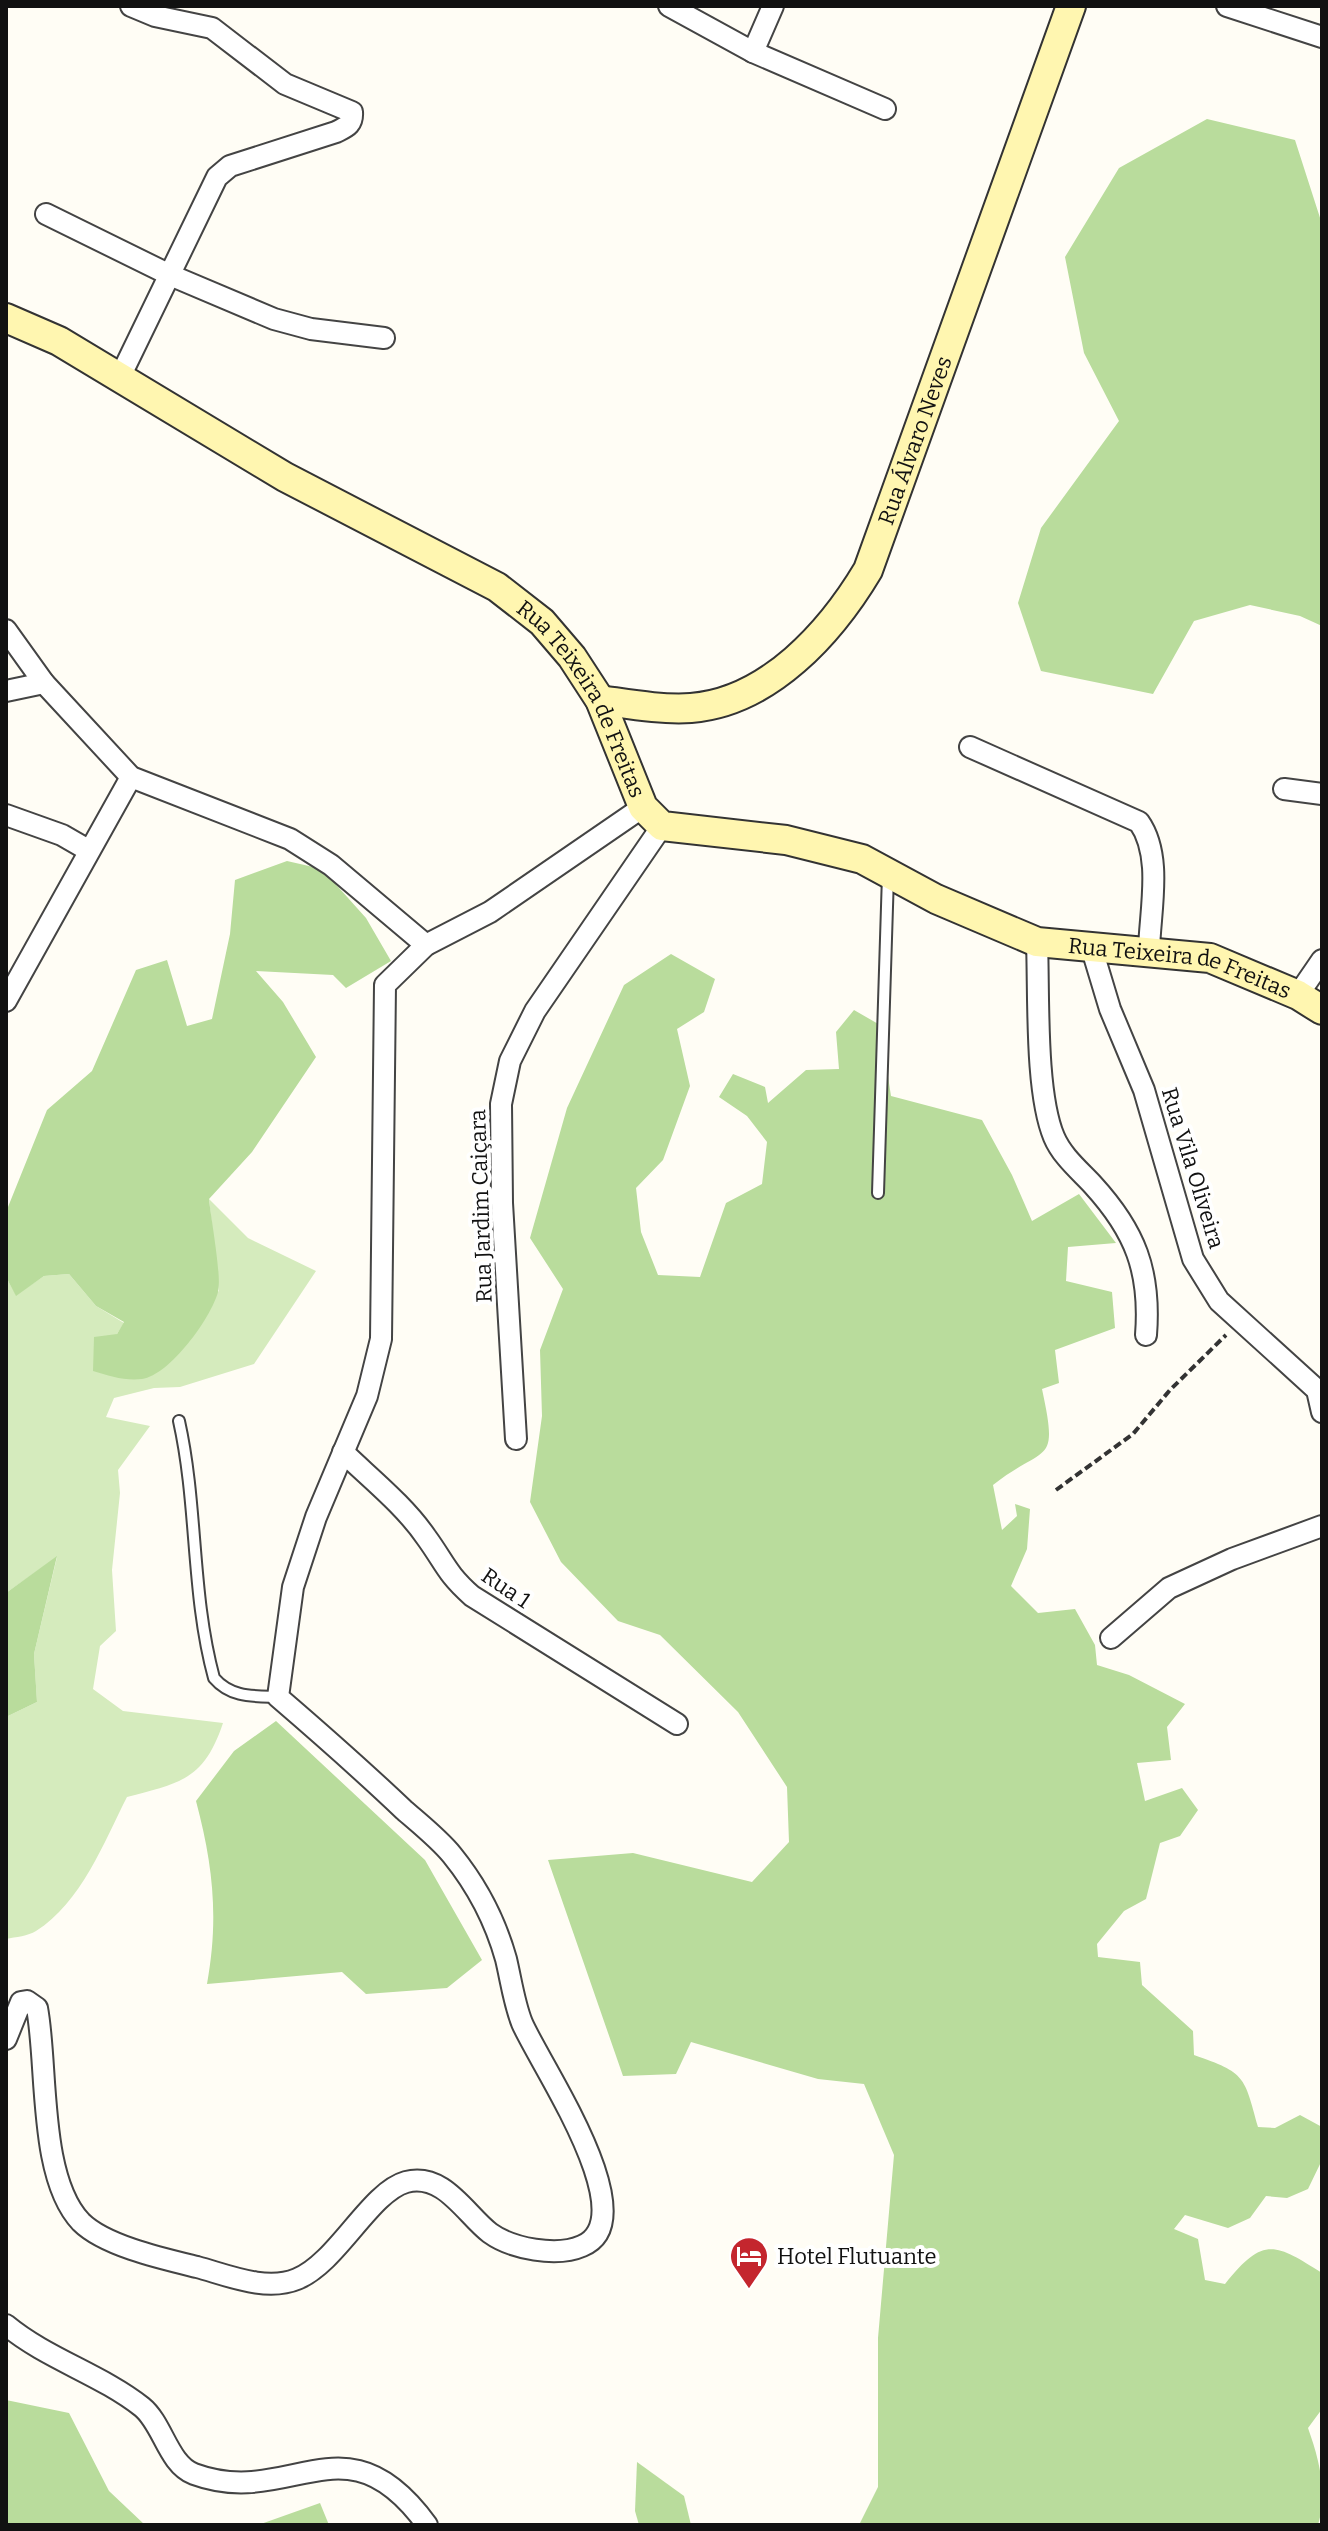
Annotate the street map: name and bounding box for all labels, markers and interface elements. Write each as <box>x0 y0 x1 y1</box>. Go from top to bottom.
street label: Rua Álvaro Neves <box>872 352 957 528</box>
street label: Rua Teixeira de Freitas <box>512 594 651 801</box>
street label: Rua Teixeira de Freitas <box>1067 931 1295 1004</box>
street label: Rua Vila Oliveira <box>1156 1084 1230 1252</box>
street label: Rua Jardim Caiçara <box>464 1109 498 1303</box>
street label: Rua 1 <box>476 1562 536 1614</box>
hotel icon: Hotel Flutuante <box>728 2235 770 2290</box>
place label: Hotel Flutuante <box>777 2243 937 2270</box>

